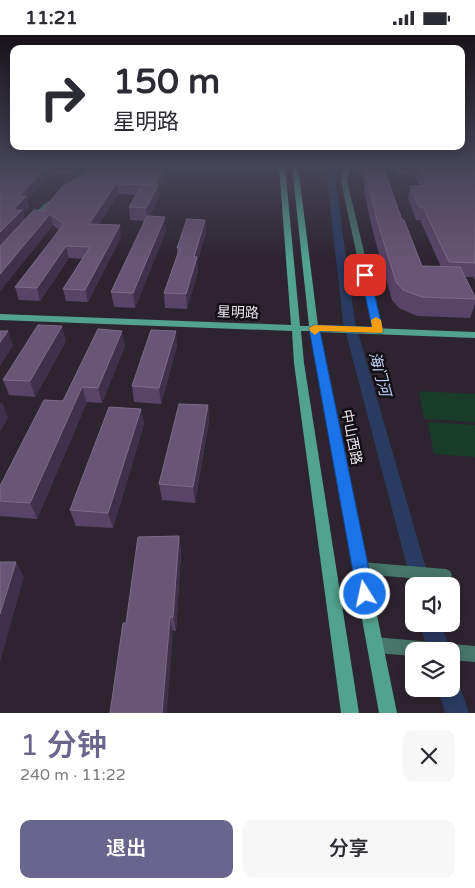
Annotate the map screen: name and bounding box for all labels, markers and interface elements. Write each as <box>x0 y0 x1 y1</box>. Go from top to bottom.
text: 11:21 <box>25 7 78 29</box>
text: 150 m <box>113 61 220 103</box>
icon: right <box>30 65 95 130</box>
text: 星明路 <box>113 109 179 135</box>
pin <box>344 254 386 296</box>
icon: arrive <box>351 261 379 289</box>
street label: 星明路 <box>217 303 259 322</box>
water label: 海门河 <box>365 350 395 401</box>
street label: 中山西路 <box>338 408 365 466</box>
position arrow <box>338 567 390 619</box>
map controls <box>405 577 460 697</box>
button: sound <box>405 577 460 632</box>
button: layers <box>405 642 460 697</box>
text: 1 分钟 <box>20 727 107 764</box>
button: close <box>403 730 455 782</box>
text: 240 m · 11:22 <box>20 765 126 785</box>
button: 退出 <box>20 820 233 878</box>
button: 分享 <box>243 820 455 878</box>

